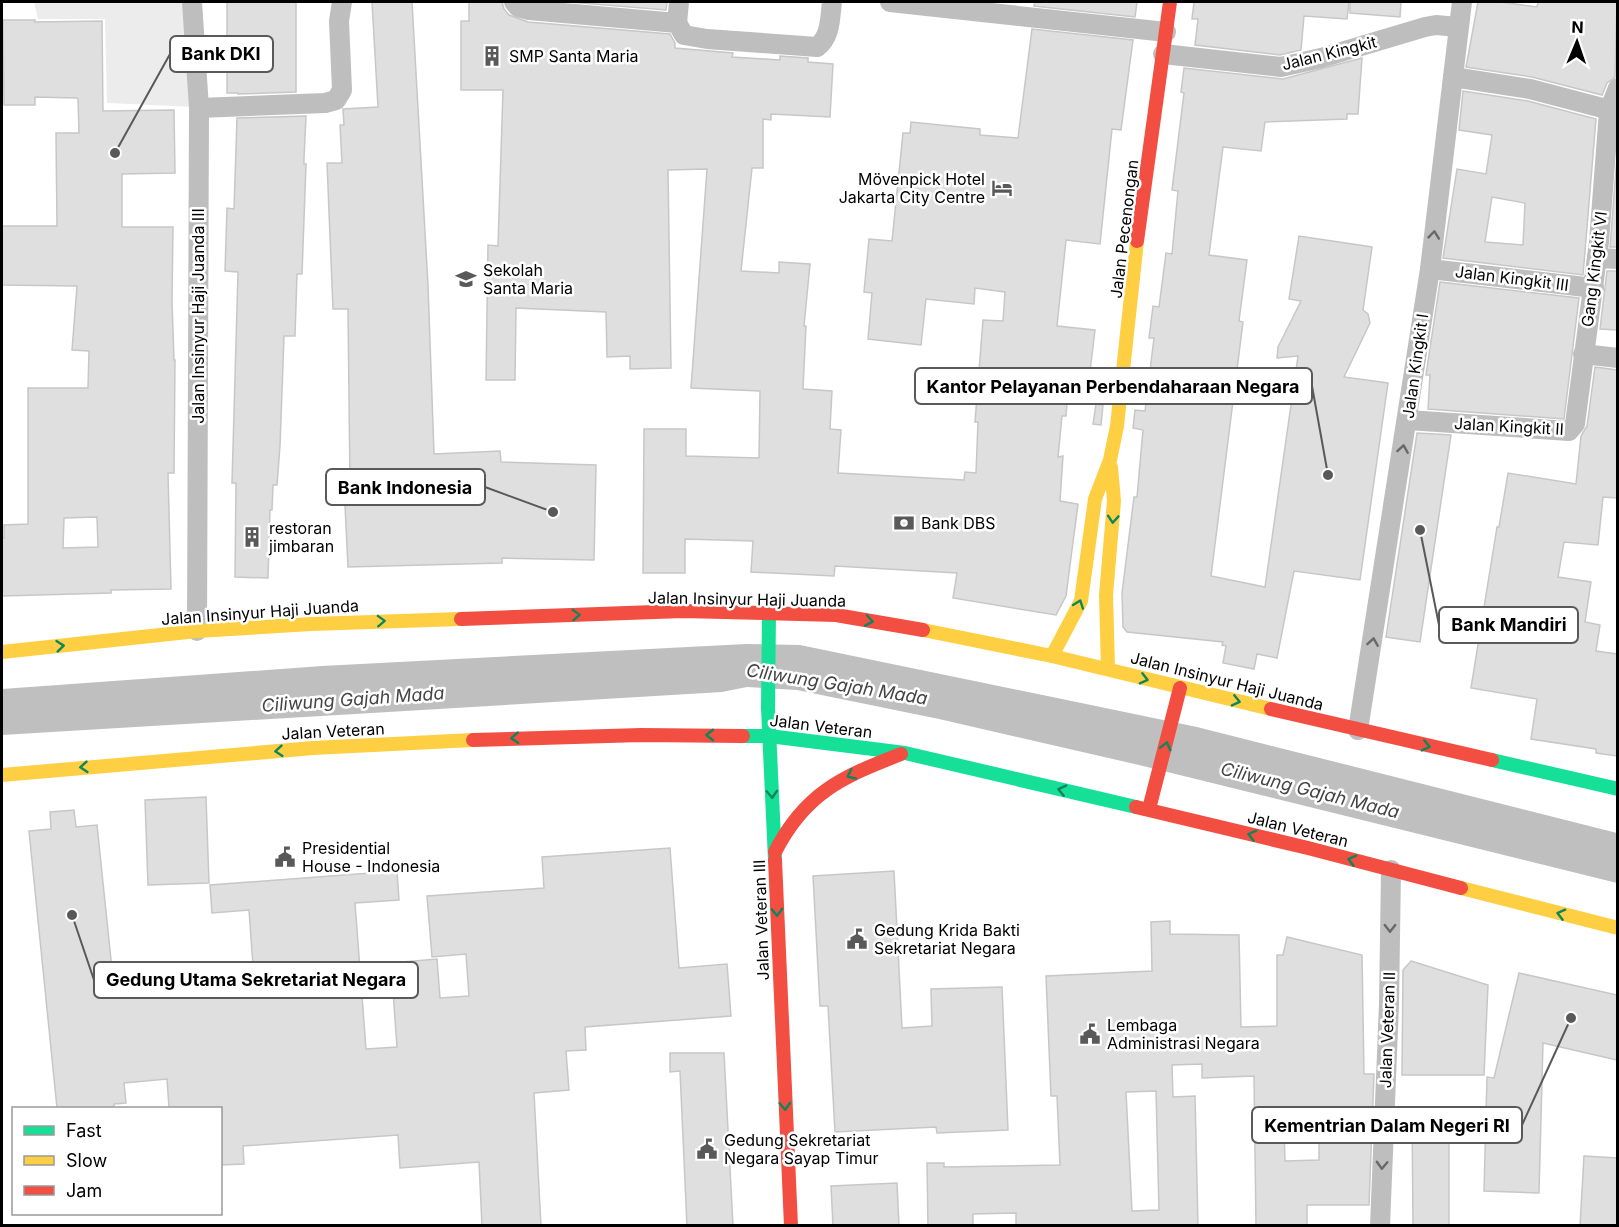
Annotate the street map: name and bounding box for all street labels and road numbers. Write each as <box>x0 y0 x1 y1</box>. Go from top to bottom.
street label: Jalan Kingkit <box>1280 32 1378 74</box>
street label: Jalan Pecenongan <box>1106 158 1142 300</box>
street label: Jalan Insinyur Haji Juanda III <box>188 208 208 424</box>
street label: Gang Kingkit VI <box>1577 210 1611 328</box>
street label: Jalan Kingkit III <box>1454 261 1570 295</box>
street label: Jalan Kingkit I <box>1398 312 1432 420</box>
street label: Jalan Kingkit II <box>1454 413 1564 439</box>
street label: Jalan Insinyur Haji Juanda <box>648 587 846 611</box>
street label: Jalan Insinyur Haji Juanda <box>160 595 360 629</box>
street label: Jalan Insinyur Haji Juanda <box>1128 647 1326 715</box>
street label: Jalan Veteran <box>768 710 874 742</box>
street label: Jalan Veteran <box>281 718 385 744</box>
street label: Jalan Veteran <box>1245 807 1351 851</box>
street label: Jalan Veteran III <box>749 859 773 981</box>
street label: Jalan Veteran II <box>1375 971 1399 1089</box>

